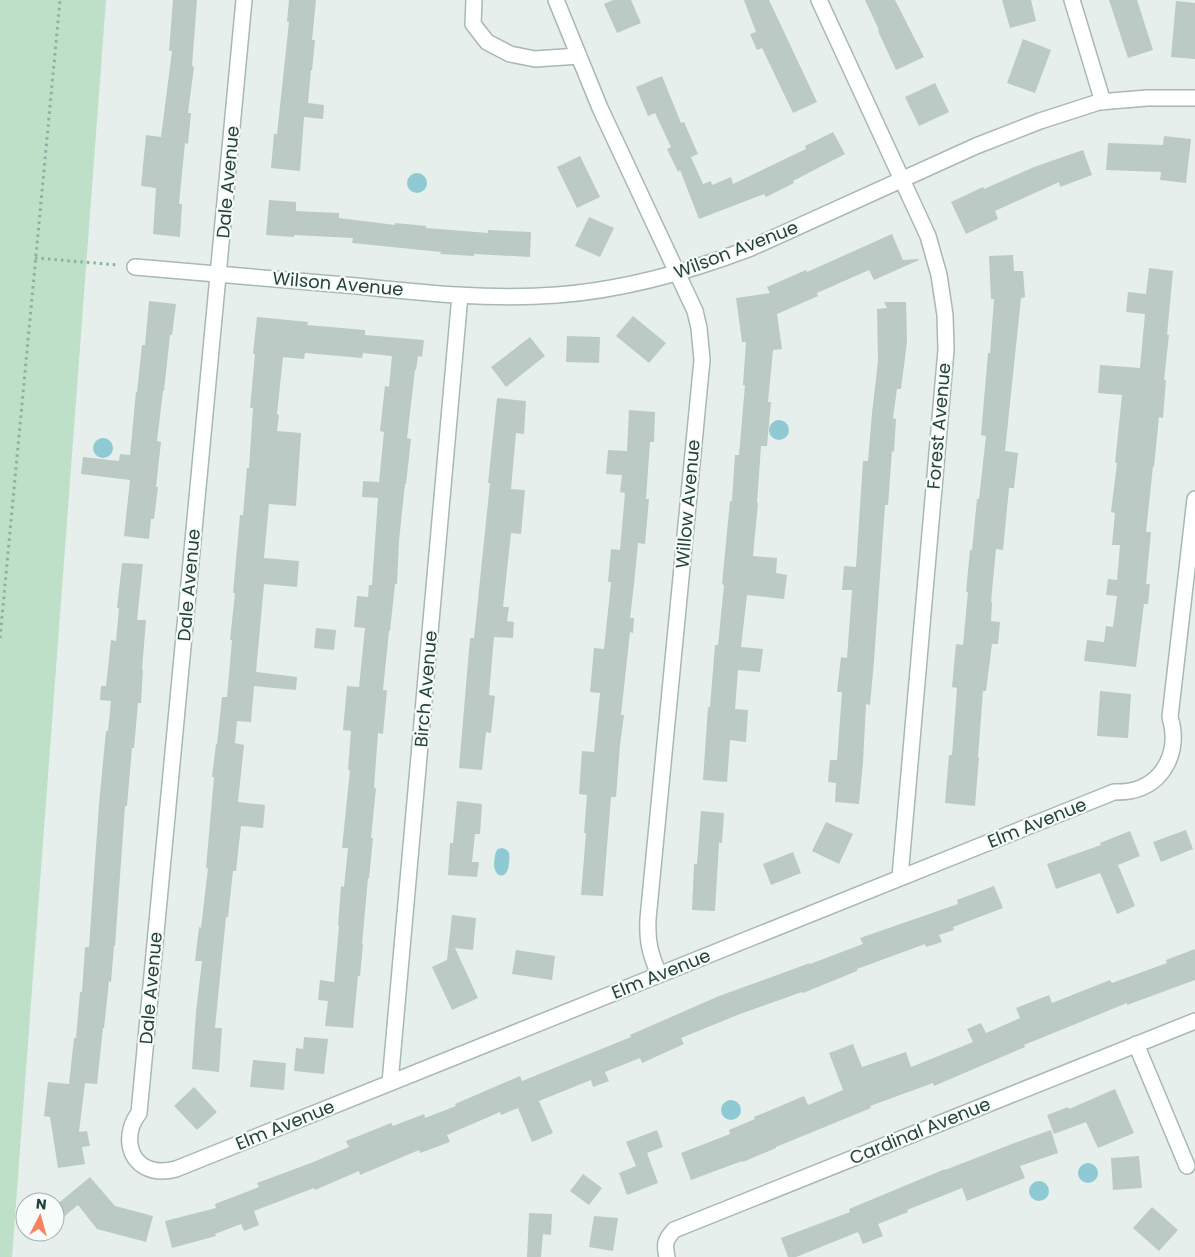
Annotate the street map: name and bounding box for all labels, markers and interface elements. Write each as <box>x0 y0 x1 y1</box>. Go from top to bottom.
street label: Dale Avenue <box>210 125 245 239</box>
street label: Wilson Avenue <box>670 214 802 285</box>
street label: Wilson Avenue <box>272 265 405 302</box>
street label: Forest Avenue <box>921 362 956 490</box>
street label: Willow Avenue <box>669 438 706 570</box>
street label: Dale Avenue <box>171 528 206 642</box>
street label: Birch Avenue <box>408 630 443 748</box>
street label: Elm Avenue <box>984 791 1090 854</box>
street label: Dale Avenue <box>133 931 168 1045</box>
street label: Elm Avenue <box>608 942 714 1005</box>
street label: Cardinal Avenue <box>846 1091 994 1170</box>
street label: Elm Avenue <box>232 1093 338 1156</box>
north arrow <box>15 1192 65 1242</box>
text: N <box>35 1194 48 1215</box>

